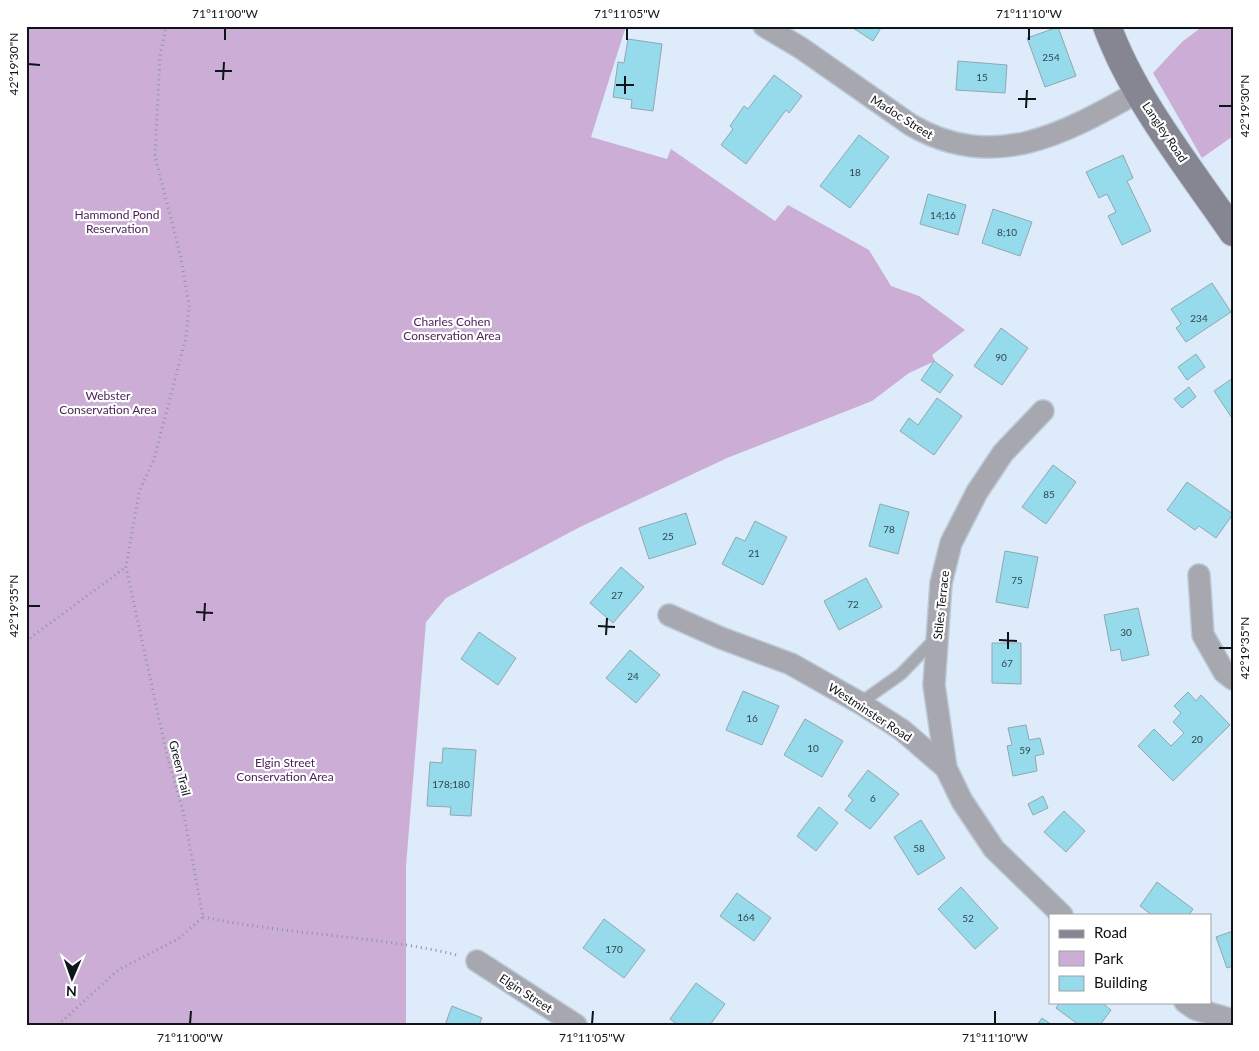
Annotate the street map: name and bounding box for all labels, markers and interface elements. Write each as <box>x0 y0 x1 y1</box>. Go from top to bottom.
text: 71°11'00"W <box>192 6 259 21</box>
text: 71°11'05"W <box>594 6 661 21</box>
text: 71°11'10"W <box>996 6 1063 21</box>
text: 42°19'30"N <box>6 33 21 95</box>
house number: 254 <box>1042 51 1060 63</box>
house number: 15 <box>976 71 988 83</box>
text: 42°19'30"N <box>1237 75 1252 137</box>
street label: Madoc Street <box>868 92 937 142</box>
street label: Langley Road <box>1139 99 1191 165</box>
house number: 18 <box>849 166 861 178</box>
park label: Hammond Pond Reservation <box>74 207 160 236</box>
house number: 14;16 <box>930 209 956 221</box>
house number: 8;10 <box>997 226 1017 238</box>
house number: 234 <box>1190 312 1208 324</box>
park label: Charles Cohen Conservation Area <box>403 314 501 343</box>
house number: 90 <box>995 351 1007 363</box>
park label: Webster Conservation Area <box>59 388 157 417</box>
house number: 85 <box>1043 488 1055 500</box>
house number: 78 <box>883 523 895 535</box>
house number: 25 <box>662 530 674 542</box>
house number: 21 <box>748 547 760 559</box>
street label: Stiles Terrace <box>930 570 952 640</box>
house number: 75 <box>1011 574 1023 586</box>
text: 42°19'35"N <box>6 575 21 637</box>
house number: 27 <box>611 589 623 601</box>
house number: 72 <box>847 598 859 610</box>
text: 42°19'35"N <box>1237 617 1252 679</box>
house number: 30 <box>1120 626 1132 638</box>
house number: 67 <box>1001 657 1013 669</box>
house number: 24 <box>627 670 639 682</box>
street label: Westminster Road <box>825 679 915 745</box>
house number: 16 <box>746 712 758 724</box>
house number: 20 <box>1191 733 1203 745</box>
street label: Green Trail <box>166 739 194 797</box>
house number: 10 <box>807 742 819 754</box>
house number: 59 <box>1019 744 1031 756</box>
park label: Elgin Street Conservation Area <box>236 755 334 784</box>
house number: 178;180 <box>432 778 470 790</box>
house number: 6 <box>870 792 876 804</box>
house number: 58 <box>913 842 925 854</box>
house number: 164 <box>737 911 755 923</box>
house number: 52 <box>962 912 974 924</box>
legend <box>1049 914 1212 1004</box>
text: Road <box>1094 923 1127 941</box>
house number: 170 <box>605 943 623 955</box>
text: Park <box>1094 949 1124 967</box>
north arrow <box>48 954 98 1004</box>
street label: Elgin Street <box>497 970 556 1016</box>
text: Building <box>1094 973 1147 991</box>
text: N <box>66 983 77 1000</box>
text: 71°11'00"W <box>157 1030 224 1045</box>
text: 71°11'05"W <box>559 1030 626 1045</box>
text: 71°11'10"W <box>962 1030 1029 1045</box>

